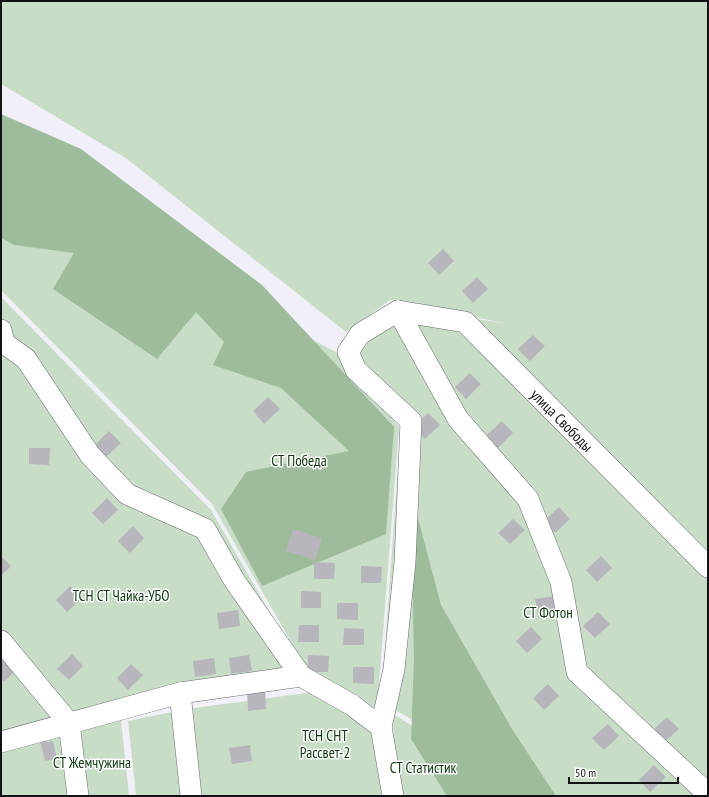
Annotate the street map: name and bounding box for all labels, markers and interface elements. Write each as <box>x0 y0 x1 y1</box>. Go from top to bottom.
street label: улица Свободы <box>527 385 598 456</box>
park label: СТ Победа <box>271 451 327 470</box>
park label: ТСН СТ Чайка-УБО <box>72 586 170 605</box>
park label: СТ Фотон <box>523 603 573 622</box>
park label: ТСН СНТ Рассвет-2 <box>300 726 350 762</box>
park label: СТ Жемчужина <box>53 753 131 772</box>
park label: СТ Статистик <box>390 758 456 777</box>
scale bar <box>569 759 678 785</box>
text: 50 m <box>575 765 596 780</box>

